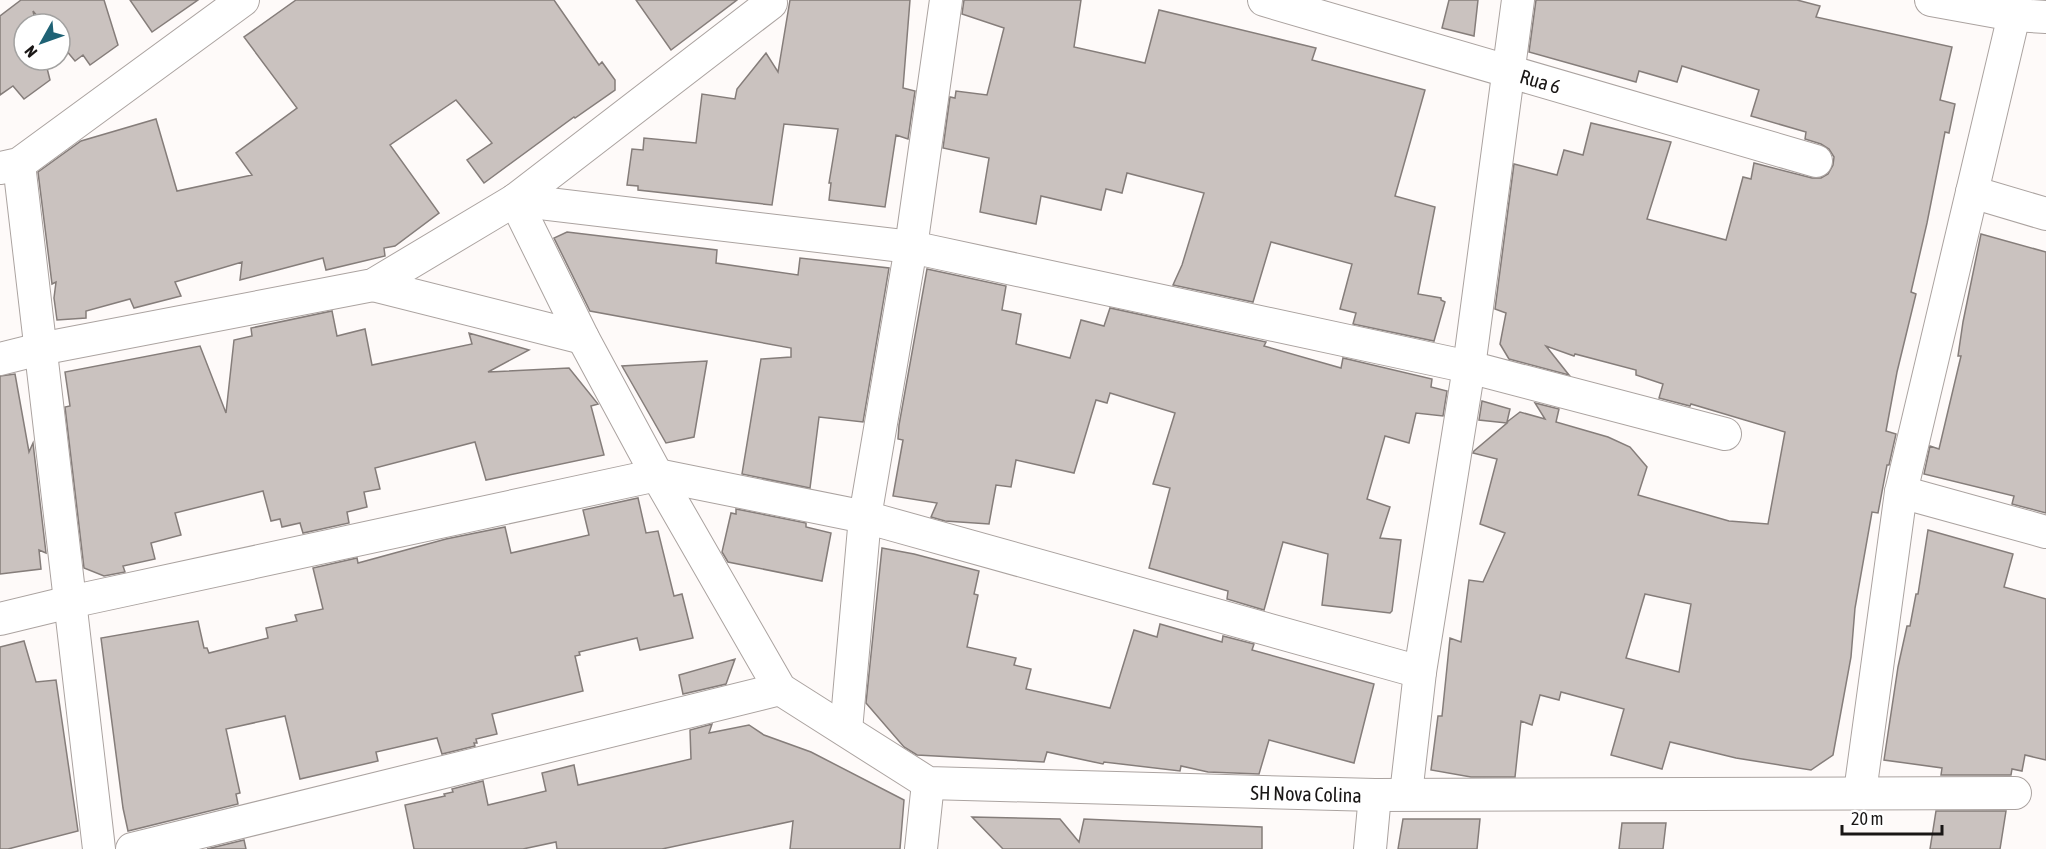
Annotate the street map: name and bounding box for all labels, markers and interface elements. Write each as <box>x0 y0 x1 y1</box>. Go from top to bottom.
north arrow <box>12 12 72 72</box>
text: N <box>21 42 40 61</box>
street label: Rua 6 <box>1518 64 1563 97</box>
street label: SH Nova Colina <box>1250 780 1362 806</box>
scale bar <box>1842 798 1942 836</box>
text: 20 m <box>1851 808 1883 829</box>

